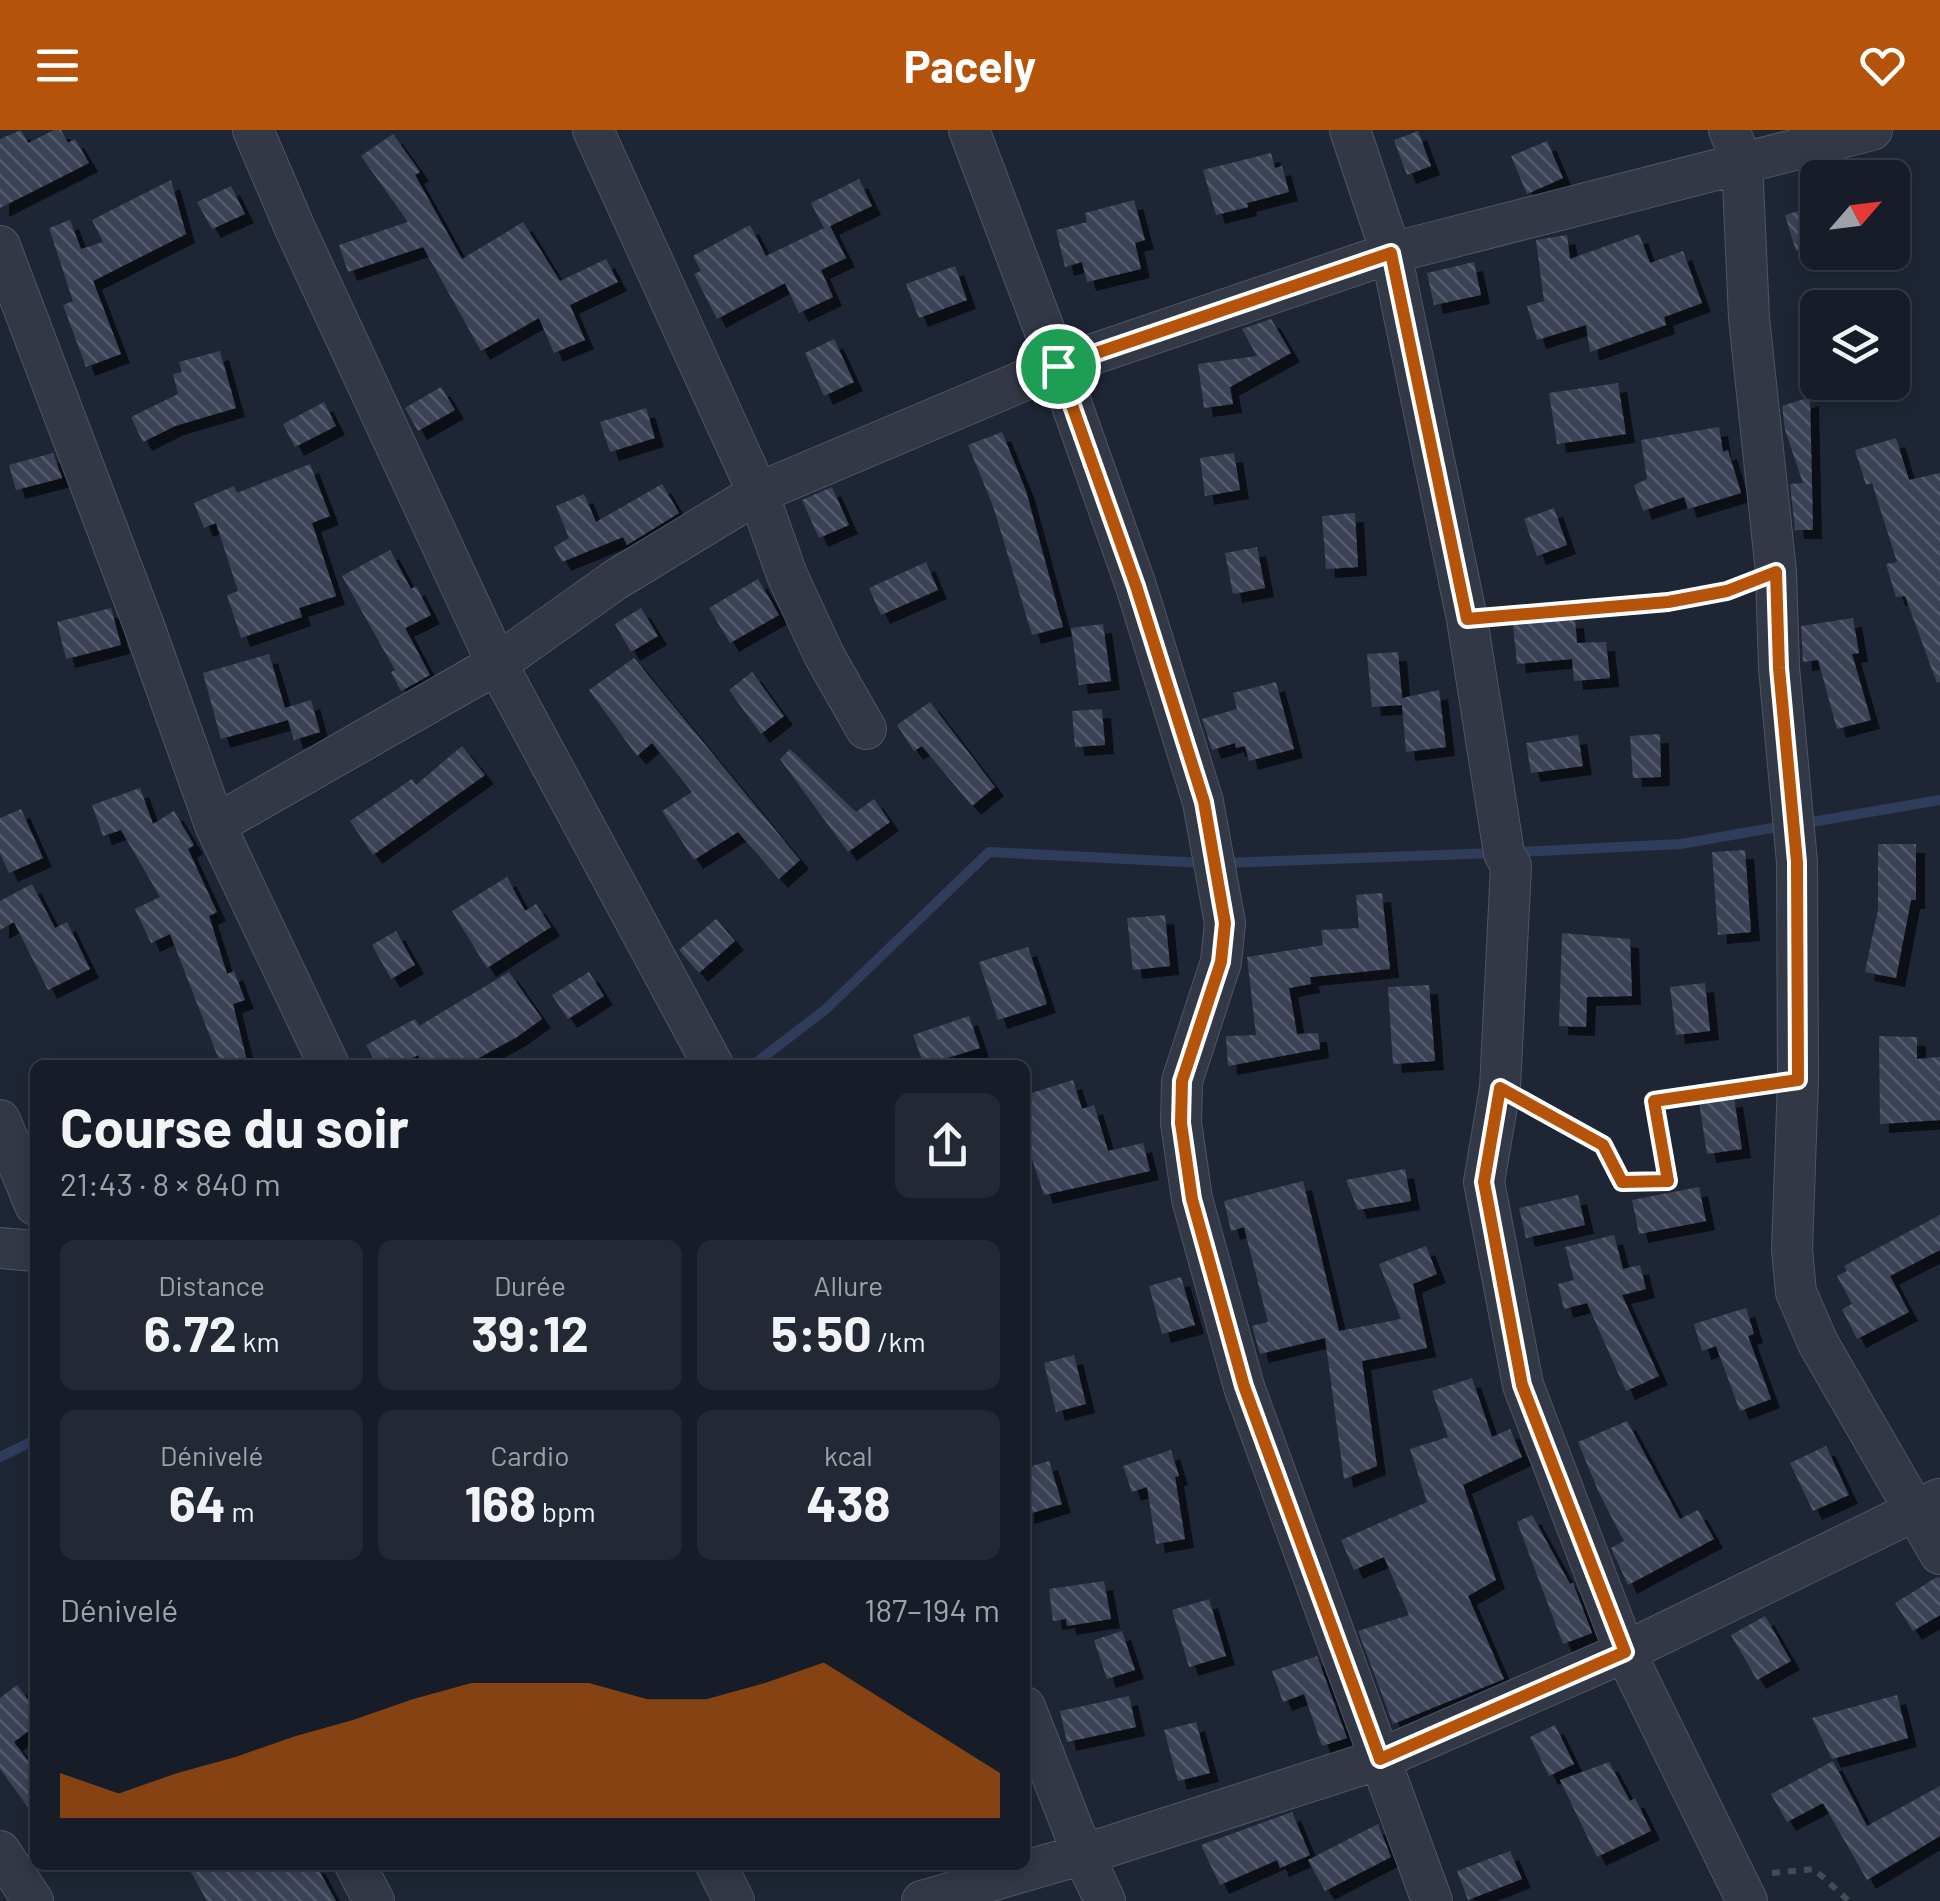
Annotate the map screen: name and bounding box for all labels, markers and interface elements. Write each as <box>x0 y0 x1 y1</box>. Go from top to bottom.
icon: menu <box>30 38 85 93</box>
text: Pacely <box>904 38 1036 92</box>
icon: heart <box>1855 38 1910 93</box>
north arrow <box>1800 160 1910 270</box>
map controls <box>1800 160 1910 400</box>
button: layers <box>1800 290 1910 400</box>
pin <box>1016 324 1101 409</box>
icon: arrive <box>1031 339 1086 394</box>
text: Course du soir <box>60 1093 409 1159</box>
button: share <box>895 1093 1000 1198</box>
text: 21:43 · 8 × 840 m <box>60 1164 281 1202</box>
text: Distance <box>158 1268 265 1302</box>
text: Durée <box>494 1268 566 1302</box>
text: Allure <box>813 1268 883 1302</box>
text: 6.72 <box>144 1302 237 1362</box>
text: 39:12 <box>471 1302 589 1362</box>
text: 5:50 <box>771 1302 872 1362</box>
text: km <box>237 1324 280 1358</box>
text: /km <box>872 1324 926 1358</box>
text: Dénivelé <box>160 1438 263 1472</box>
text: Cardio <box>491 1438 569 1472</box>
text: kcal <box>824 1438 873 1472</box>
text: 64 <box>169 1472 226 1532</box>
text: 168 <box>464 1472 536 1532</box>
text: 438 <box>806 1472 890 1532</box>
text: m <box>226 1494 255 1528</box>
text: bpm <box>536 1494 596 1528</box>
text: Dénivelé <box>60 1590 178 1628</box>
text: 187–194 m <box>864 1590 1000 1628</box>

